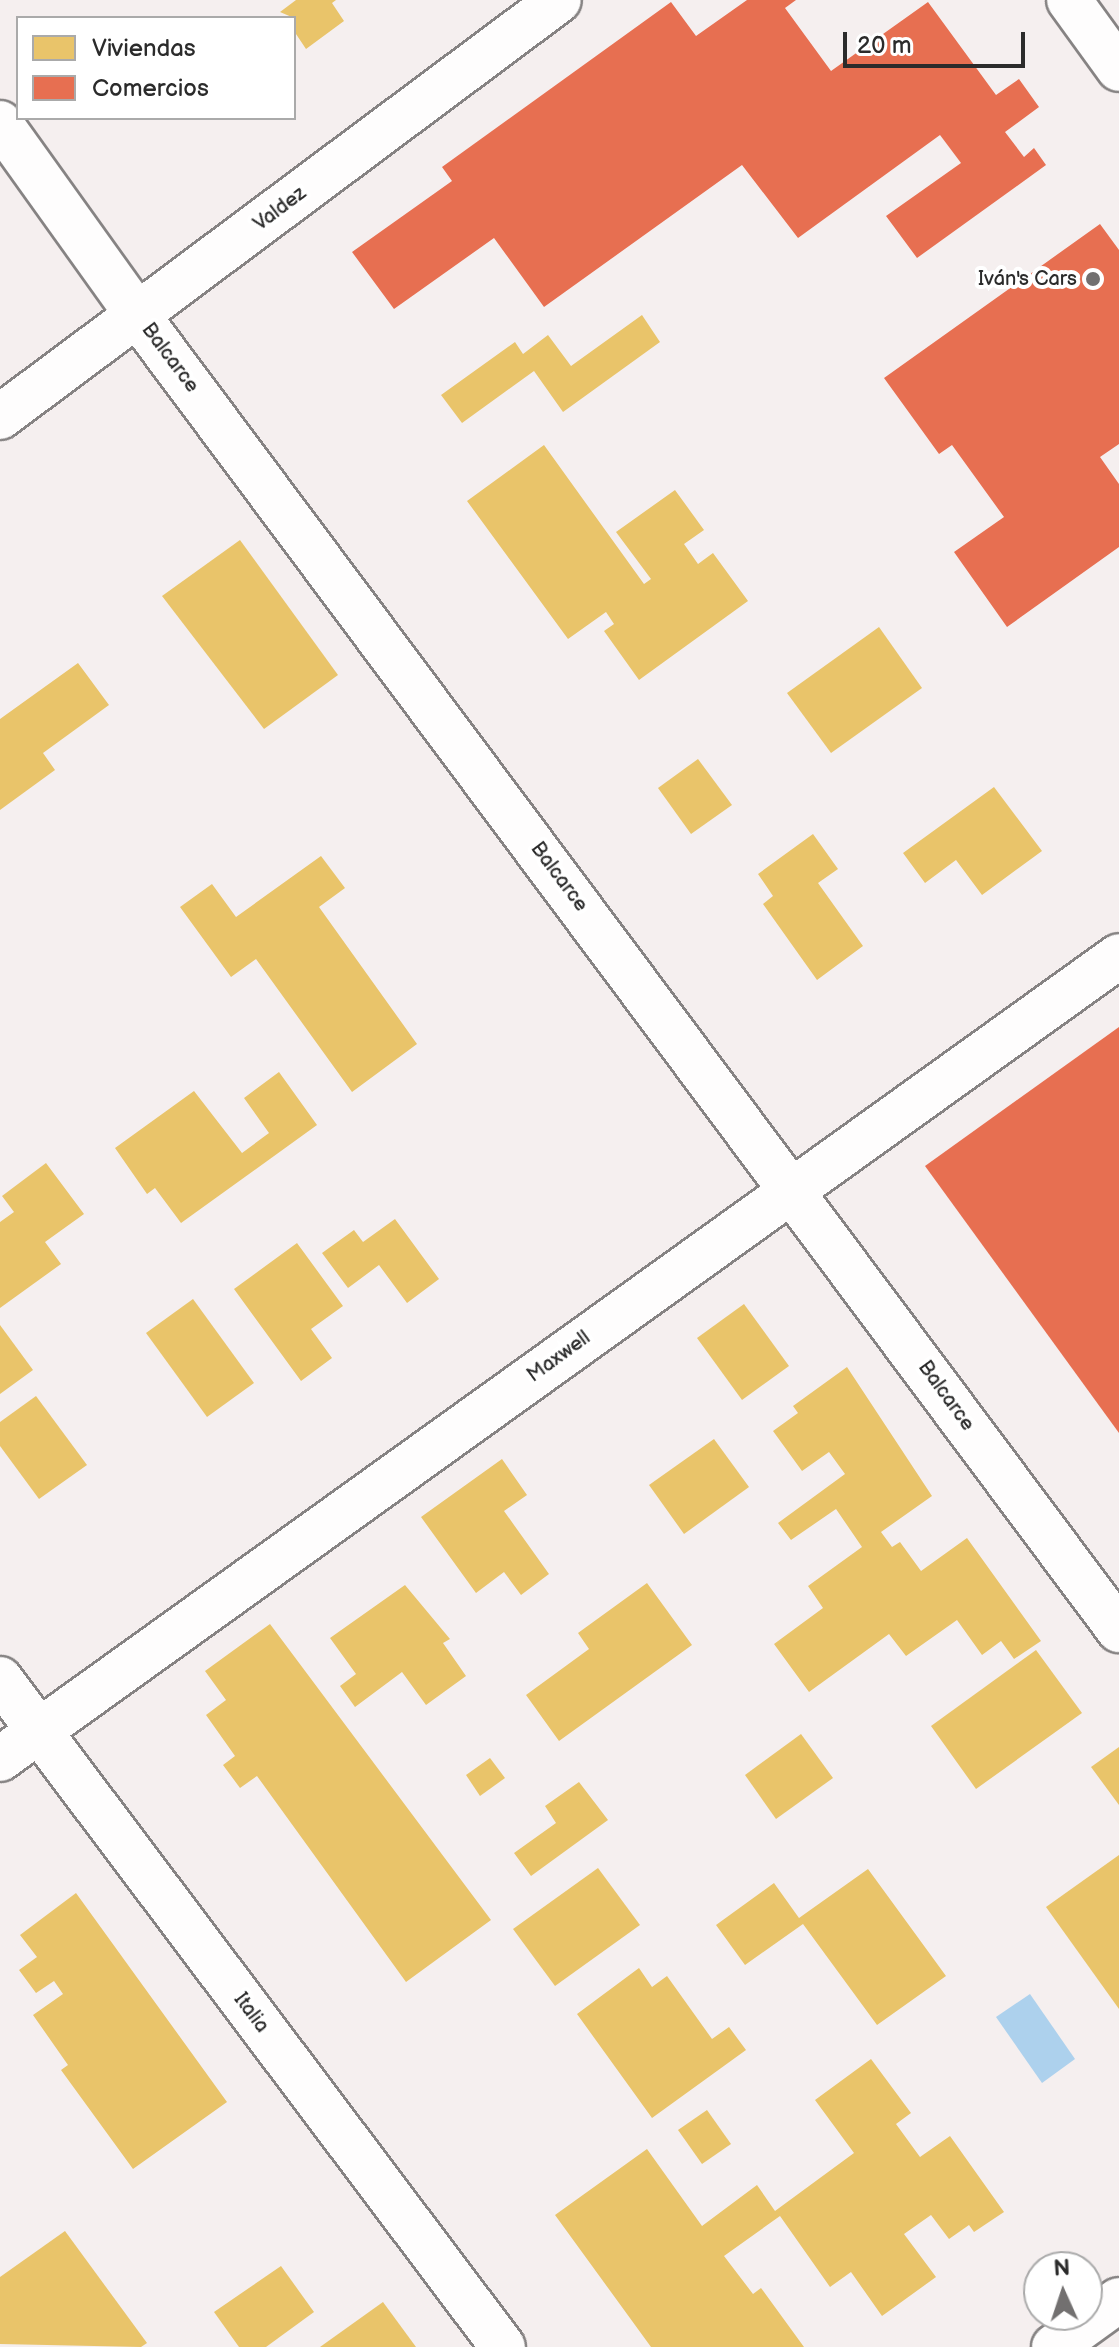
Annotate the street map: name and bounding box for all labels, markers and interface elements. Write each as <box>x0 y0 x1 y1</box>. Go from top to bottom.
legend <box>16 16 296 120</box>
scale bar <box>847 16 1029 66</box>
text: 20 m <box>857 31 912 60</box>
text: Viviendas <box>92 34 196 63</box>
text: Comercios <box>92 74 209 103</box>
street label: Valdez <box>249 182 311 236</box>
place label: Iván's Cars <box>978 267 1077 291</box>
marker: Iván's Cars <box>1084 270 1102 288</box>
street label: Balcarce <box>136 319 204 397</box>
street label: Balcarce <box>525 838 593 916</box>
street label: Maxwell <box>523 1326 595 1388</box>
street label: Balcarce <box>913 1356 979 1436</box>
street label: Italia <box>228 1988 274 2038</box>
north arrow <box>1023 2251 1103 2331</box>
text: N <box>1053 2255 1071 2282</box>

